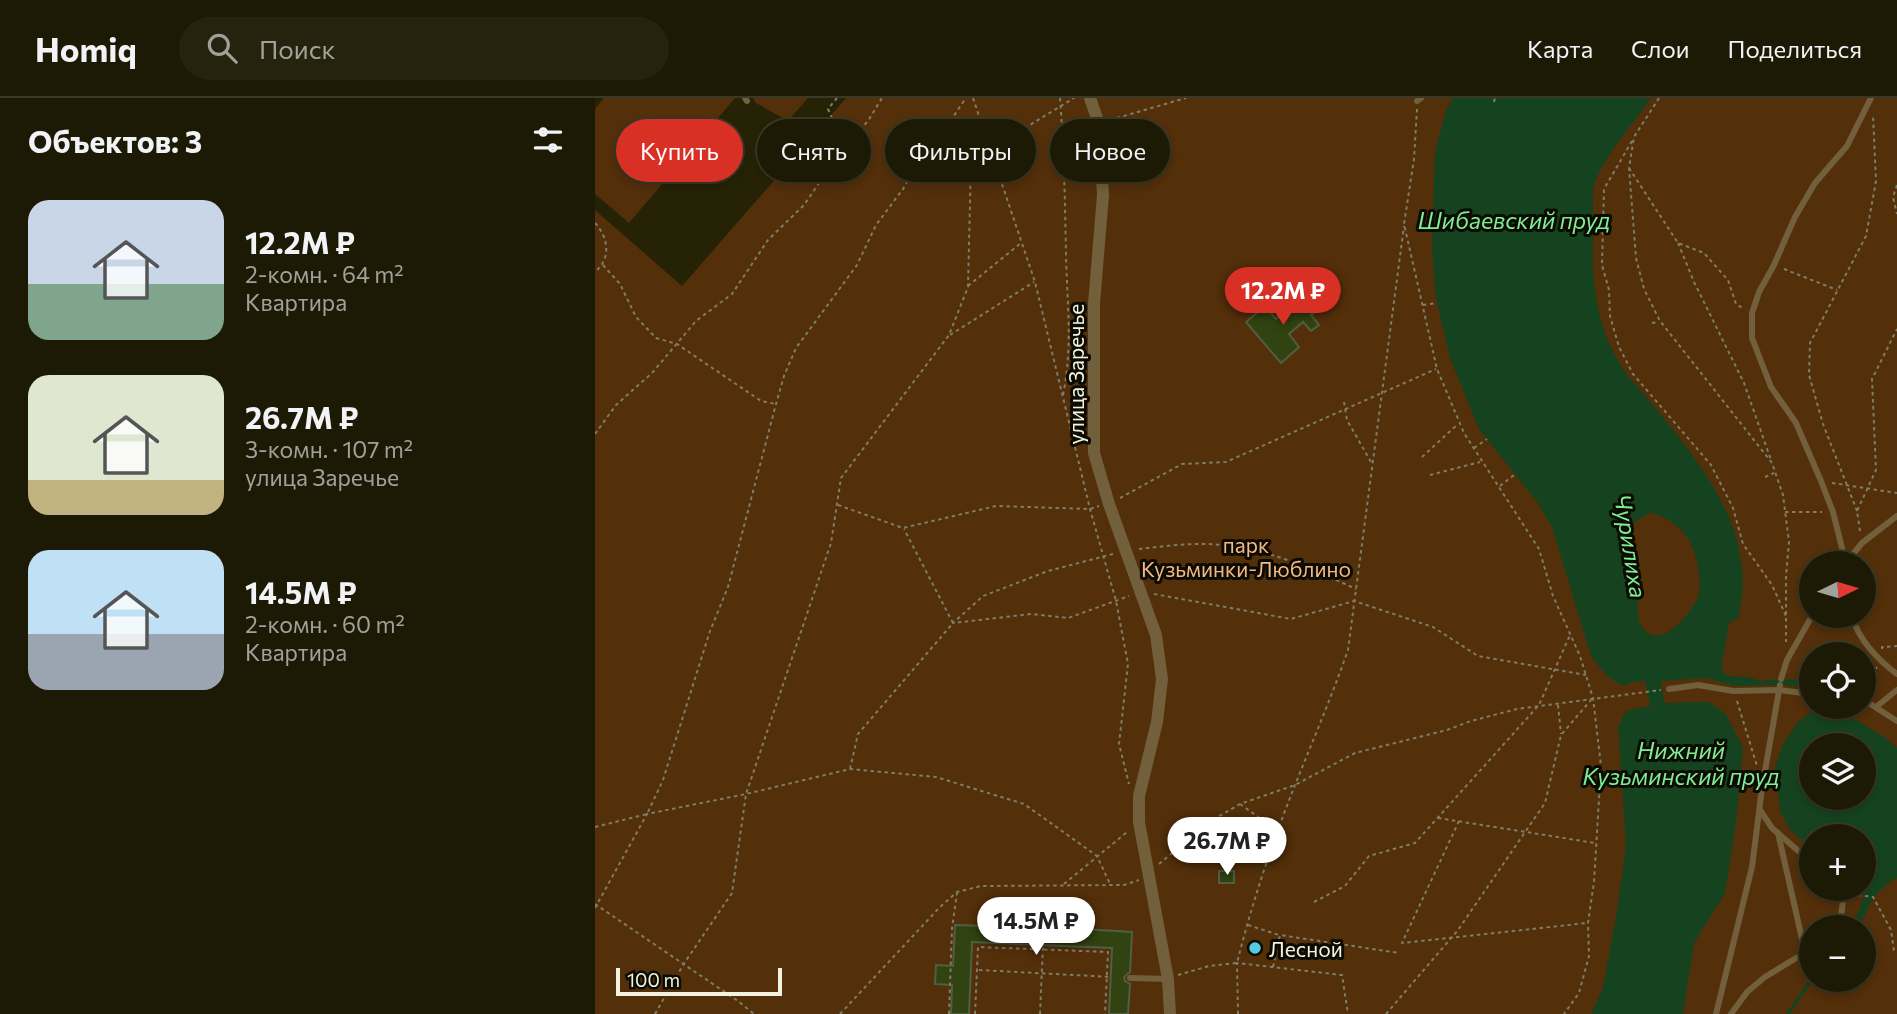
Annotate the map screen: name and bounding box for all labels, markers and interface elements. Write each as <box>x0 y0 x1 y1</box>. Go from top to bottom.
search box <box>179 17 669 80</box>
text: Homiq <box>35 28 137 69</box>
icon: search <box>203 29 241 67</box>
text: Поиск <box>259 33 336 64</box>
text: Карта <box>1527 34 1593 63</box>
text: Слои <box>1631 34 1689 63</box>
text: Поделиться <box>1727 34 1862 63</box>
chip: Купить <box>616 119 743 182</box>
chip: Снять <box>757 119 871 182</box>
chip: Фильтры <box>885 119 1036 182</box>
chip: Новое <box>1050 119 1170 182</box>
icon: filters <box>529 121 567 159</box>
text: Объектов: 3 <box>28 122 202 159</box>
water label: Шибаевский пруд <box>1418 206 1610 234</box>
text: 12.2M ₽ <box>245 223 355 260</box>
icon: home <box>84 228 168 312</box>
text: 2-комн. · 64 m² <box>245 260 404 288</box>
pin: 12.2M ₽ <box>1218 268 1348 327</box>
text: 12.2M ₽ <box>1241 276 1325 304</box>
text: Квартира <box>245 288 347 316</box>
street label: улица Заречье <box>1063 304 1088 444</box>
text: 26.7M ₽ <box>245 398 359 435</box>
icon: home <box>84 403 168 487</box>
text: 3-комн. · 107 m² <box>245 435 413 463</box>
text: улица Заречье <box>245 463 399 491</box>
water label: Чурилиха <box>1609 492 1653 600</box>
park label: парк Кузьминки-Люблино <box>1141 532 1351 581</box>
north arrow <box>1799 551 1876 628</box>
map controls <box>1799 551 1876 992</box>
text: 14.5M ₽ <box>245 573 357 610</box>
icon: home <box>84 578 168 662</box>
text: 2-комн. · 60 m² <box>245 610 405 638</box>
text: Квартира <box>245 638 347 666</box>
button: locate <box>1799 642 1876 719</box>
button: layers <box>1799 733 1876 810</box>
water label: Нижний Кузьминский пруд <box>1583 736 1779 790</box>
pin: 26.7M ₽ <box>1162 818 1292 877</box>
button: + <box>1799 824 1876 901</box>
text: 26.7M ₽ <box>1183 826 1271 854</box>
pin: 14.5M ₽ <box>971 898 1101 957</box>
text: 14.5M ₽ <box>993 906 1079 934</box>
button: − <box>1799 915 1876 992</box>
place label: Лесной <box>1269 936 1343 961</box>
marker: Лесной <box>1247 940 1263 956</box>
scale bar <box>616 965 782 997</box>
text: 100 m <box>627 968 680 991</box>

